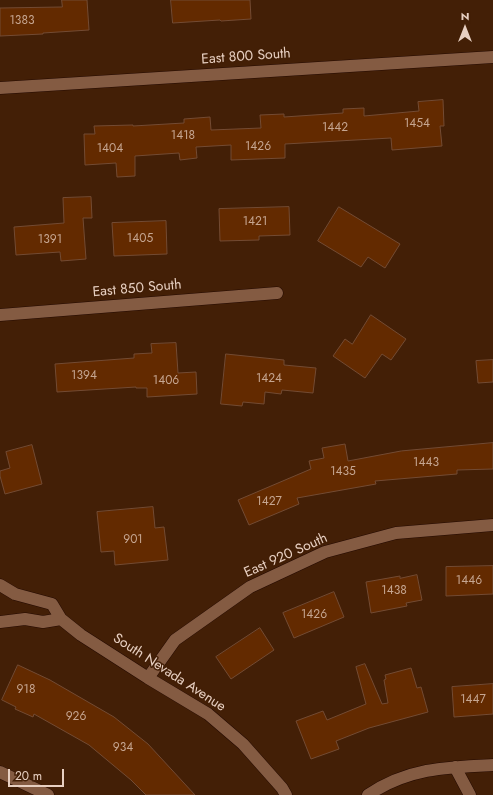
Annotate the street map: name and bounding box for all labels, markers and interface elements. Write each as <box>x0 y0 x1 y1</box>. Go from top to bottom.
north arrow <box>445 8 485 48</box>
text: N <box>461 8 469 24</box>
house number: 1383 <box>9 14 35 28</box>
street label: East 800 South <box>201 45 291 69</box>
house number: 1454 <box>404 117 430 131</box>
house number: 1442 <box>322 121 348 135</box>
house number: 1418 <box>171 129 195 143</box>
house number: 1426 <box>245 140 271 154</box>
house number: 1404 <box>97 142 123 156</box>
house number: 1421 <box>243 215 267 229</box>
house number: 1405 <box>127 232 153 246</box>
house number: 1391 <box>38 233 62 247</box>
street label: East 850 South <box>92 277 182 301</box>
house number: 1394 <box>71 369 97 383</box>
house number: 1424 <box>256 372 282 386</box>
house number: 1406 <box>153 374 179 388</box>
house number: 1443 <box>413 456 439 470</box>
house number: 1435 <box>330 465 356 479</box>
house number: 1427 <box>256 495 282 509</box>
street label: East 920 South <box>242 530 330 582</box>
house number: 901 <box>123 533 143 547</box>
house number: 1446 <box>456 574 482 588</box>
house number: 1438 <box>381 584 407 598</box>
house number: 1426 <box>301 608 327 622</box>
street label: South Nevada Avenue <box>110 630 228 716</box>
house number: 918 <box>17 683 35 697</box>
house number: 1447 <box>460 693 486 707</box>
house number: 926 <box>66 710 86 724</box>
house number: 934 <box>113 741 133 755</box>
scale bar <box>10 761 66 787</box>
text: 20 m <box>15 767 42 785</box>

